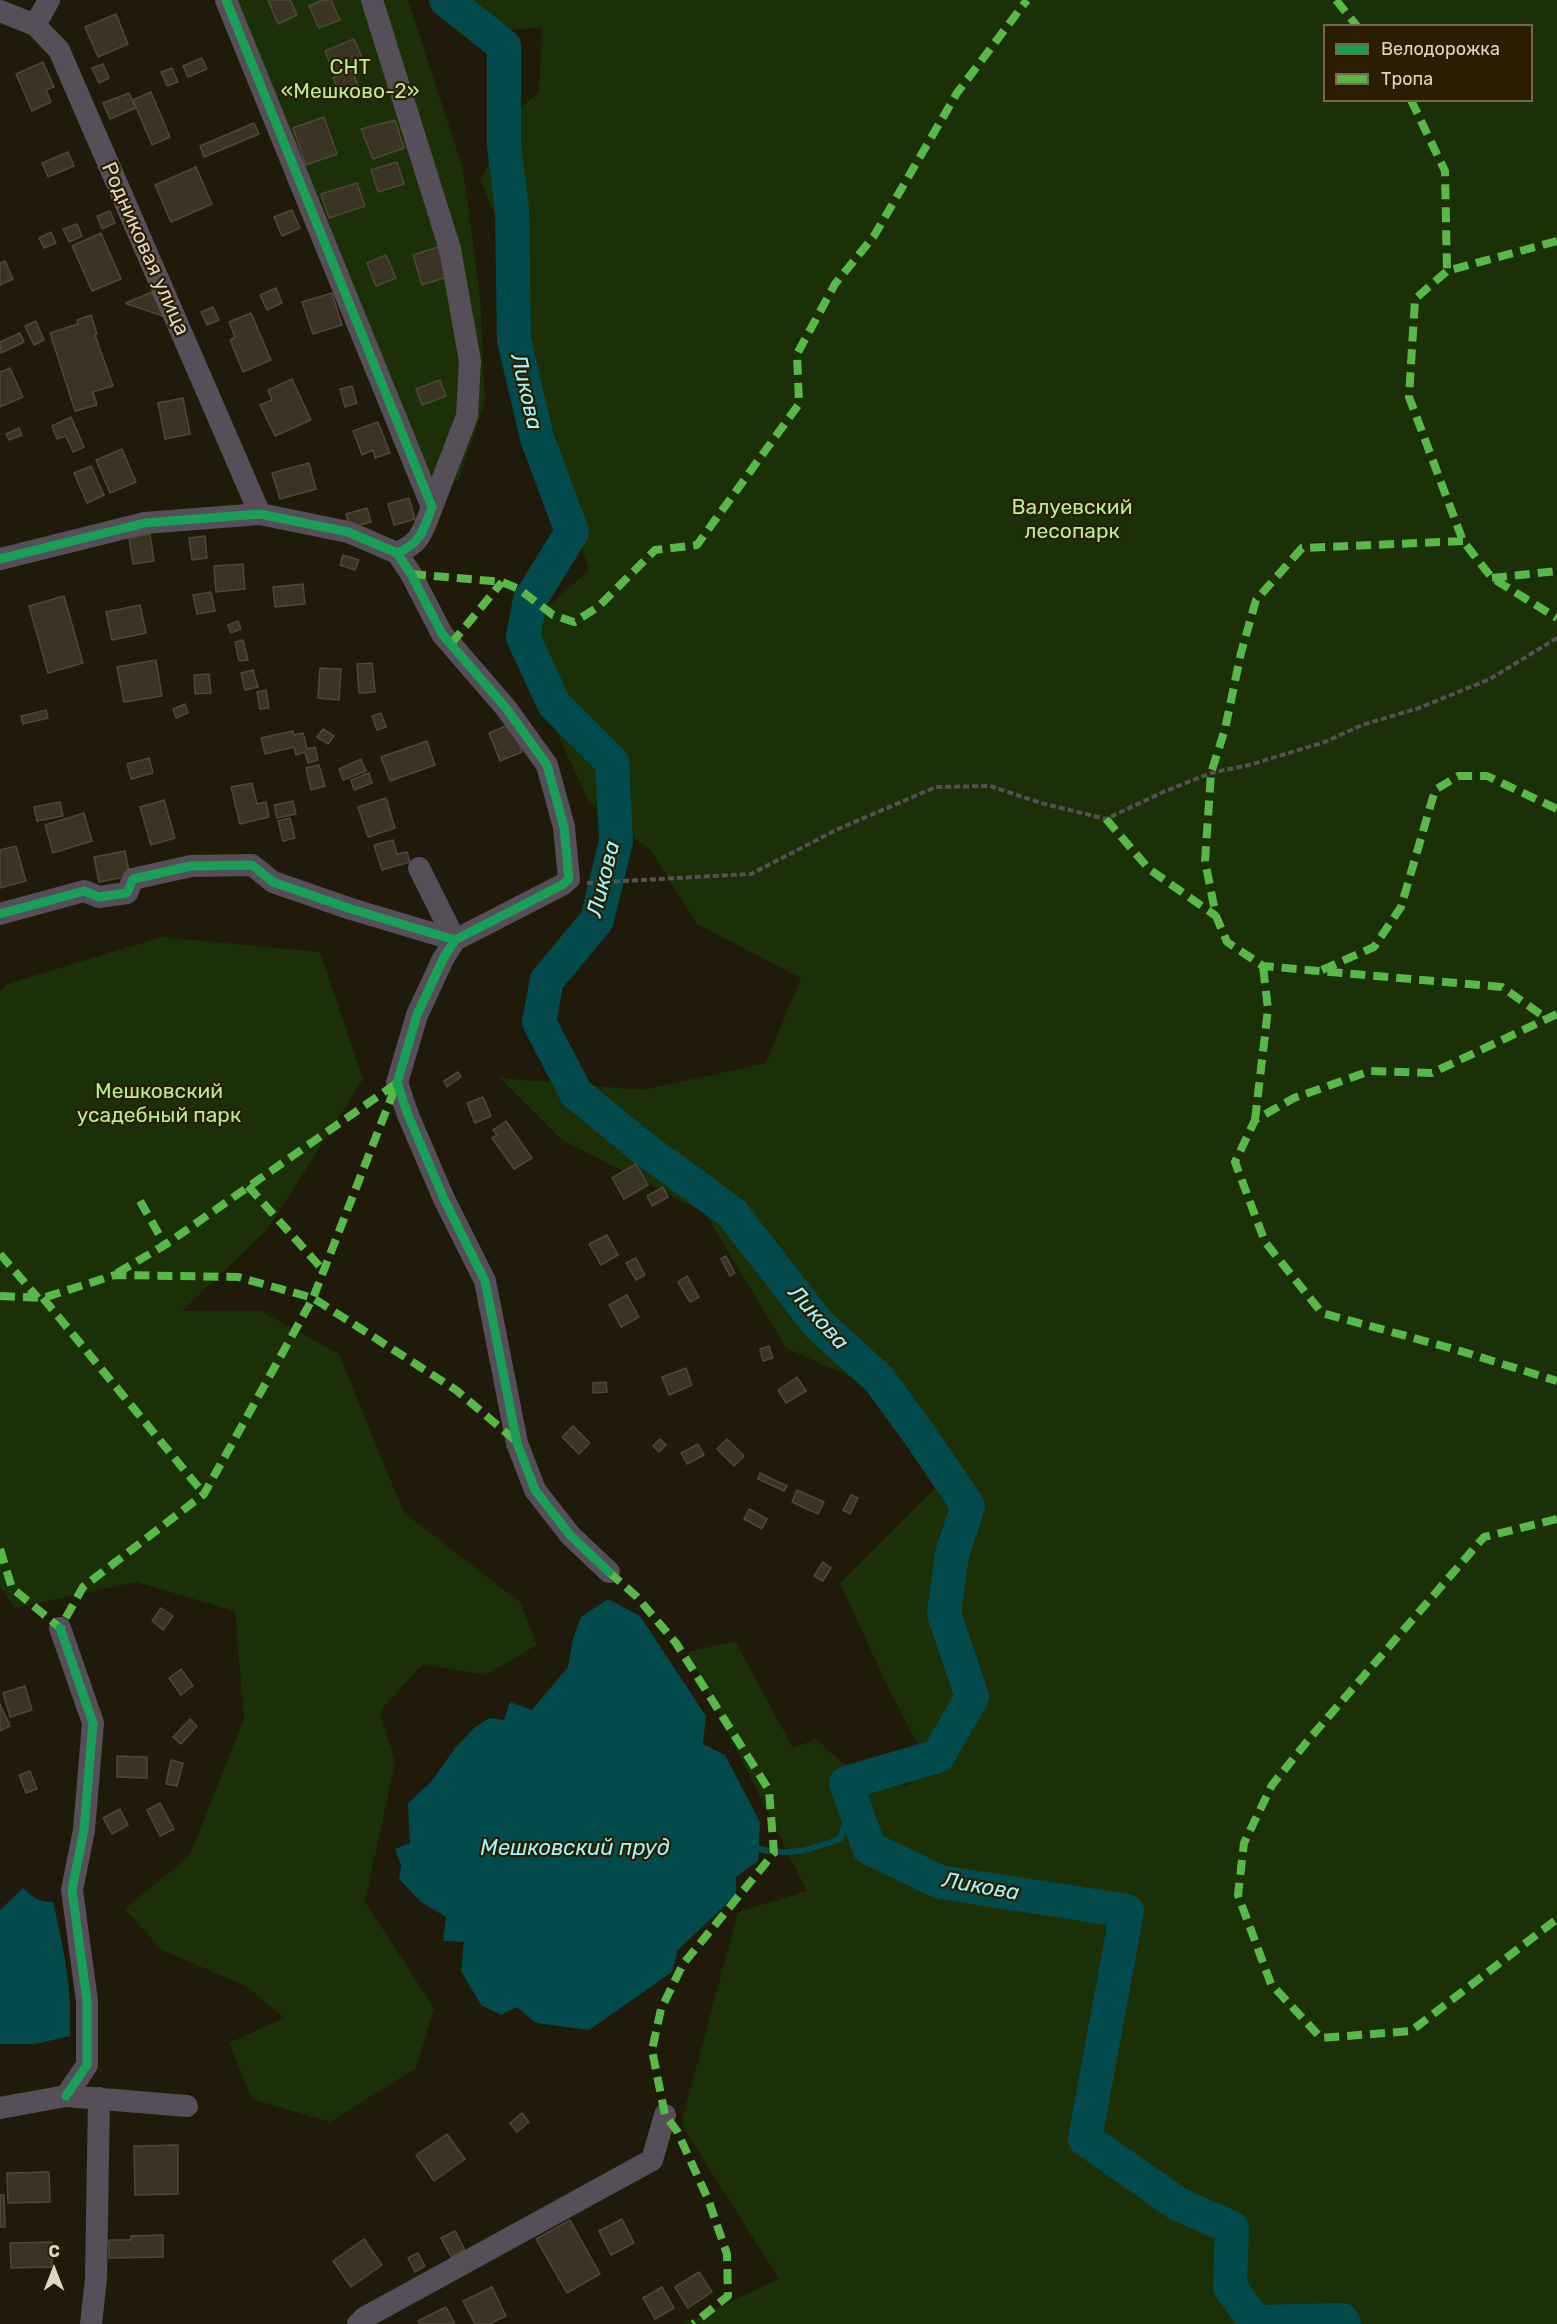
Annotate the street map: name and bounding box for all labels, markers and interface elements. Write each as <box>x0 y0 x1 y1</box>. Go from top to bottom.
legend <box>1323 24 1533 102</box>
text: Велодорожка <box>1381 38 1500 60</box>
park label: СНТ «Мешково-2» <box>281 55 419 105</box>
text: Тропа <box>1381 68 1433 90</box>
street label: Родниковая улица <box>95 159 195 339</box>
water label: Ликова <box>504 351 548 433</box>
park label: Валуевский лесопарк <box>1012 495 1132 545</box>
water label: Ликова <box>582 838 626 920</box>
park label: Мешковский усадебный парк <box>77 1079 241 1129</box>
water label: Ликова <box>782 1280 854 1356</box>
water label: Мешковский пруд <box>480 1836 670 1862</box>
water label: Ликова <box>941 1867 1021 1907</box>
north arrow <box>24 2240 84 2300</box>
text: С <box>48 2242 60 2261</box>

